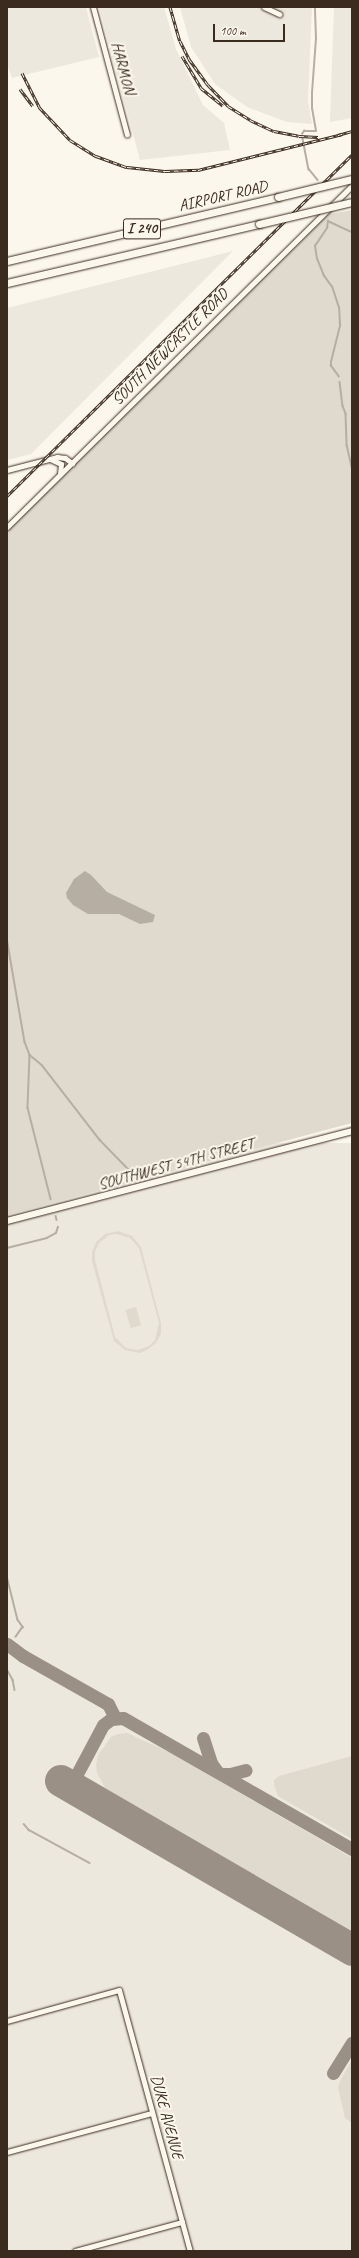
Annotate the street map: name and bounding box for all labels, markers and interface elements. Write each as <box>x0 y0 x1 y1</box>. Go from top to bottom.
scale bar <box>215 16 287 42</box>
text: 100 m <box>220 23 246 39</box>
street label: HARMON <box>107 40 139 96</box>
street label: AIRPORT ROAD <box>177 176 269 216</box>
road number: I 240 <box>122 216 162 242</box>
street label: SOUTH NEWCASTLE ROAD <box>108 285 232 409</box>
street label: SOUTHWEST 54TH STREET <box>96 1134 256 1194</box>
street label: DUKE AVENUE <box>147 2073 187 2161</box>

